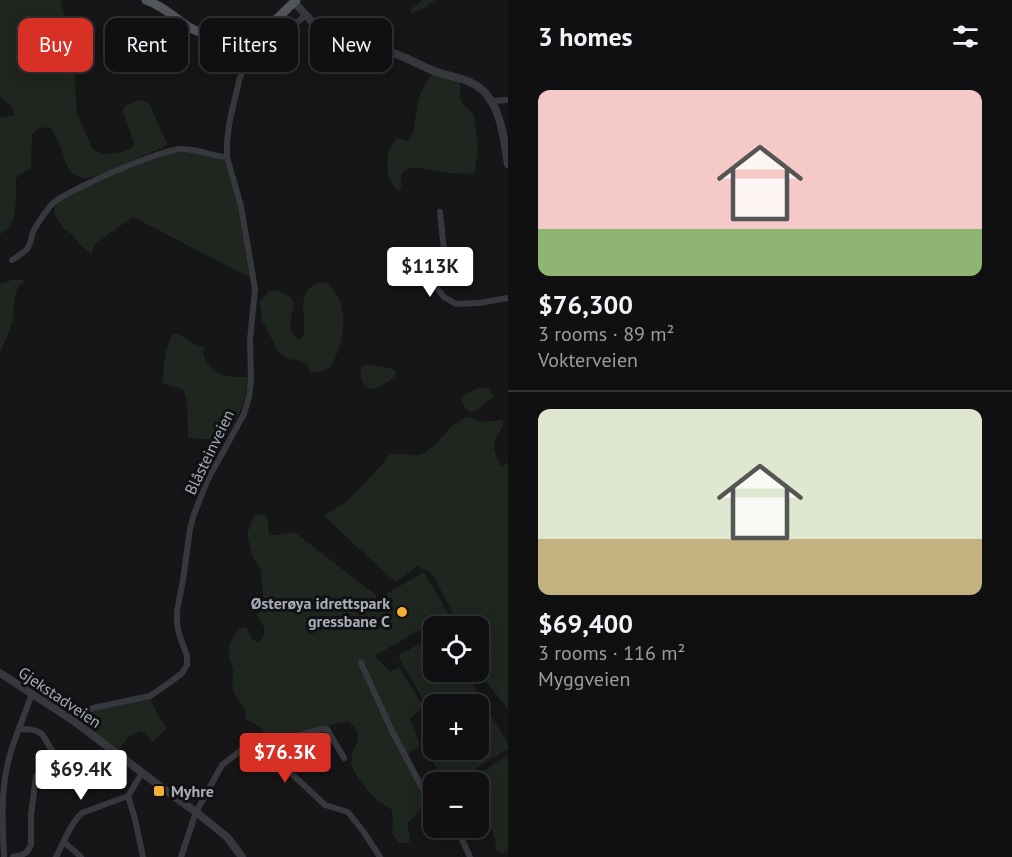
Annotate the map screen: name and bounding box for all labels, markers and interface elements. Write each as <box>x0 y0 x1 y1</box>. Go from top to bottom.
chip: Buy <box>18 18 93 72</box>
chip: Rent <box>105 18 188 72</box>
chip: Filters <box>200 18 298 72</box>
chip: New <box>310 18 392 72</box>
text: 3 homes <box>538 20 633 53</box>
icon: filters <box>949 20 982 53</box>
icon: home <box>706 129 814 237</box>
pin: $113K <box>388 247 472 298</box>
text: $113K <box>401 253 459 279</box>
text: $76,300 <box>538 288 633 321</box>
text: 3 rooms · 89 m² <box>538 321 674 347</box>
text: Vokterveien <box>538 347 638 373</box>
street label: Blåsteinveien <box>180 406 238 498</box>
icon: home <box>706 448 814 556</box>
place label: Østerøya idrettspark gressbane C <box>251 593 390 631</box>
marker: Østerøya idrettspark gressbane C <box>395 605 409 619</box>
text: $69,400 <box>538 607 633 640</box>
map controls <box>423 616 489 838</box>
button: locate <box>423 616 489 682</box>
text: 3 rooms · 116 m² <box>538 640 685 666</box>
street label: Gjekstadveien <box>15 662 105 732</box>
text: Myggveien <box>538 666 630 692</box>
button: + <box>423 694 489 760</box>
pin: $76.3K <box>236 733 334 784</box>
text: $76.3K <box>254 739 316 765</box>
pin: $69.4K <box>32 750 130 801</box>
text: $69.4K <box>50 756 112 782</box>
button: − <box>423 772 489 838</box>
place label: Myhre <box>171 781 214 801</box>
marker: Myhre <box>152 784 166 798</box>

